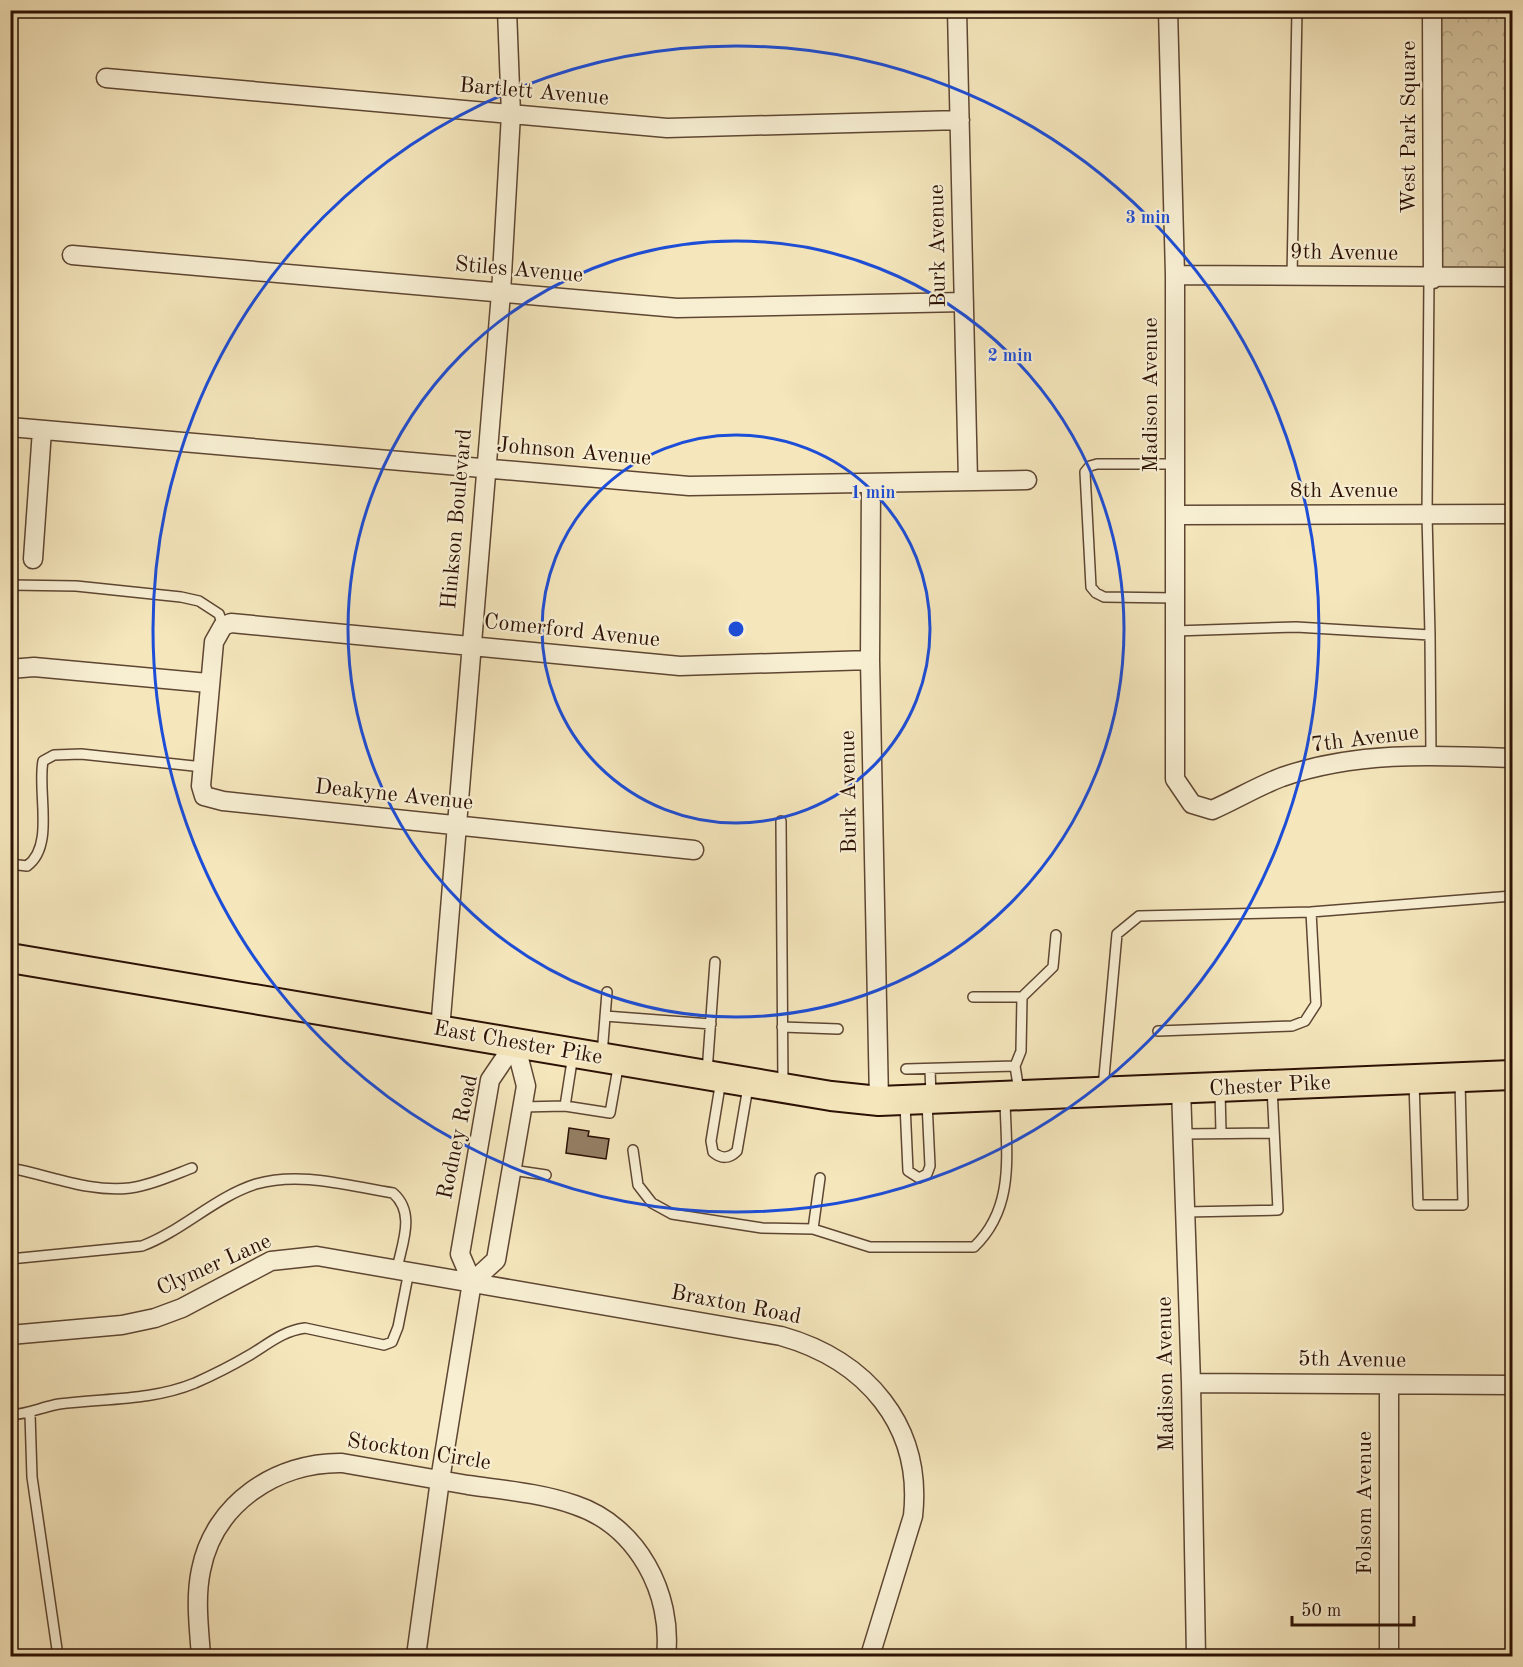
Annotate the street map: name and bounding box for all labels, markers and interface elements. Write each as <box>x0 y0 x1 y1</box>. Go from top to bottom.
street label: West Park Square <box>1398 41 1420 213</box>
street label: Bartlett Avenue <box>458 74 610 110</box>
street label: Burk Avenue <box>926 184 950 308</box>
text: 3 min <box>1125 209 1171 227</box>
street label: 9th Avenue <box>1290 241 1398 265</box>
street label: Stiles Avenue <box>454 253 584 287</box>
street label: Madison Avenue <box>1140 317 1162 473</box>
text: 2 min <box>987 347 1033 365</box>
street label: Hinkson Boulevard <box>438 428 476 610</box>
street label: Johnson Avenue <box>496 434 652 470</box>
street label: 8th Avenue <box>1290 480 1398 502</box>
text: 1 min <box>850 484 896 502</box>
street label: Comerford Avenue <box>483 611 661 651</box>
centre of rings <box>726 619 746 639</box>
street label: 7th Avenue <box>1310 721 1420 757</box>
street label: Burk Avenue <box>837 730 861 854</box>
street label: Deakyne Avenue <box>314 776 474 814</box>
street label: East Chester Pike <box>432 1017 604 1069</box>
street label: Chester Pike <box>1209 1072 1331 1100</box>
street label: Rodney Road <box>434 1073 482 1201</box>
street label: Clymer Lane <box>153 1230 275 1300</box>
street label: Braxton Road <box>669 1282 803 1328</box>
street label: Madison Avenue <box>1154 1296 1178 1452</box>
street label: 5th Avenue <box>1298 1348 1406 1372</box>
street label: Stockton Circle <box>346 1430 492 1474</box>
street label: Folsom Avenue <box>1354 1431 1376 1575</box>
scale bar <box>1292 1589 1414 1627</box>
text: 50 m <box>1301 1602 1341 1620</box>

